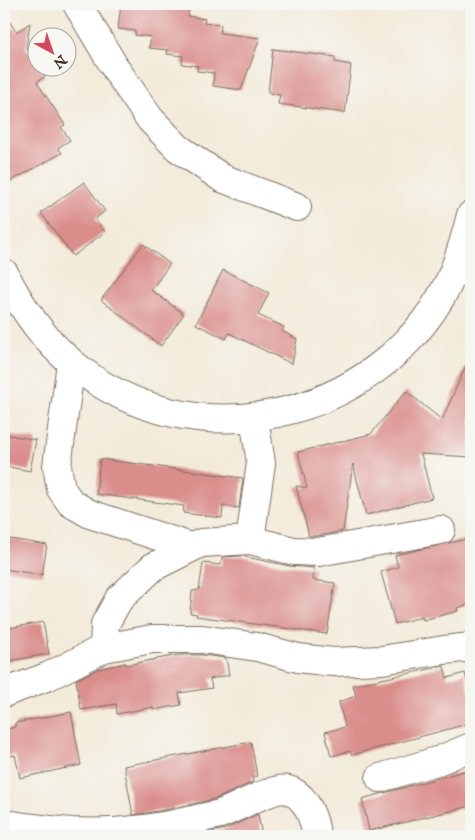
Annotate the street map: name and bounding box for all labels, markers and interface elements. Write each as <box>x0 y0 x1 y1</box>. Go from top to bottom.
north arrow <box>28 28 78 78</box>
text: N <box>49 50 71 72</box>

